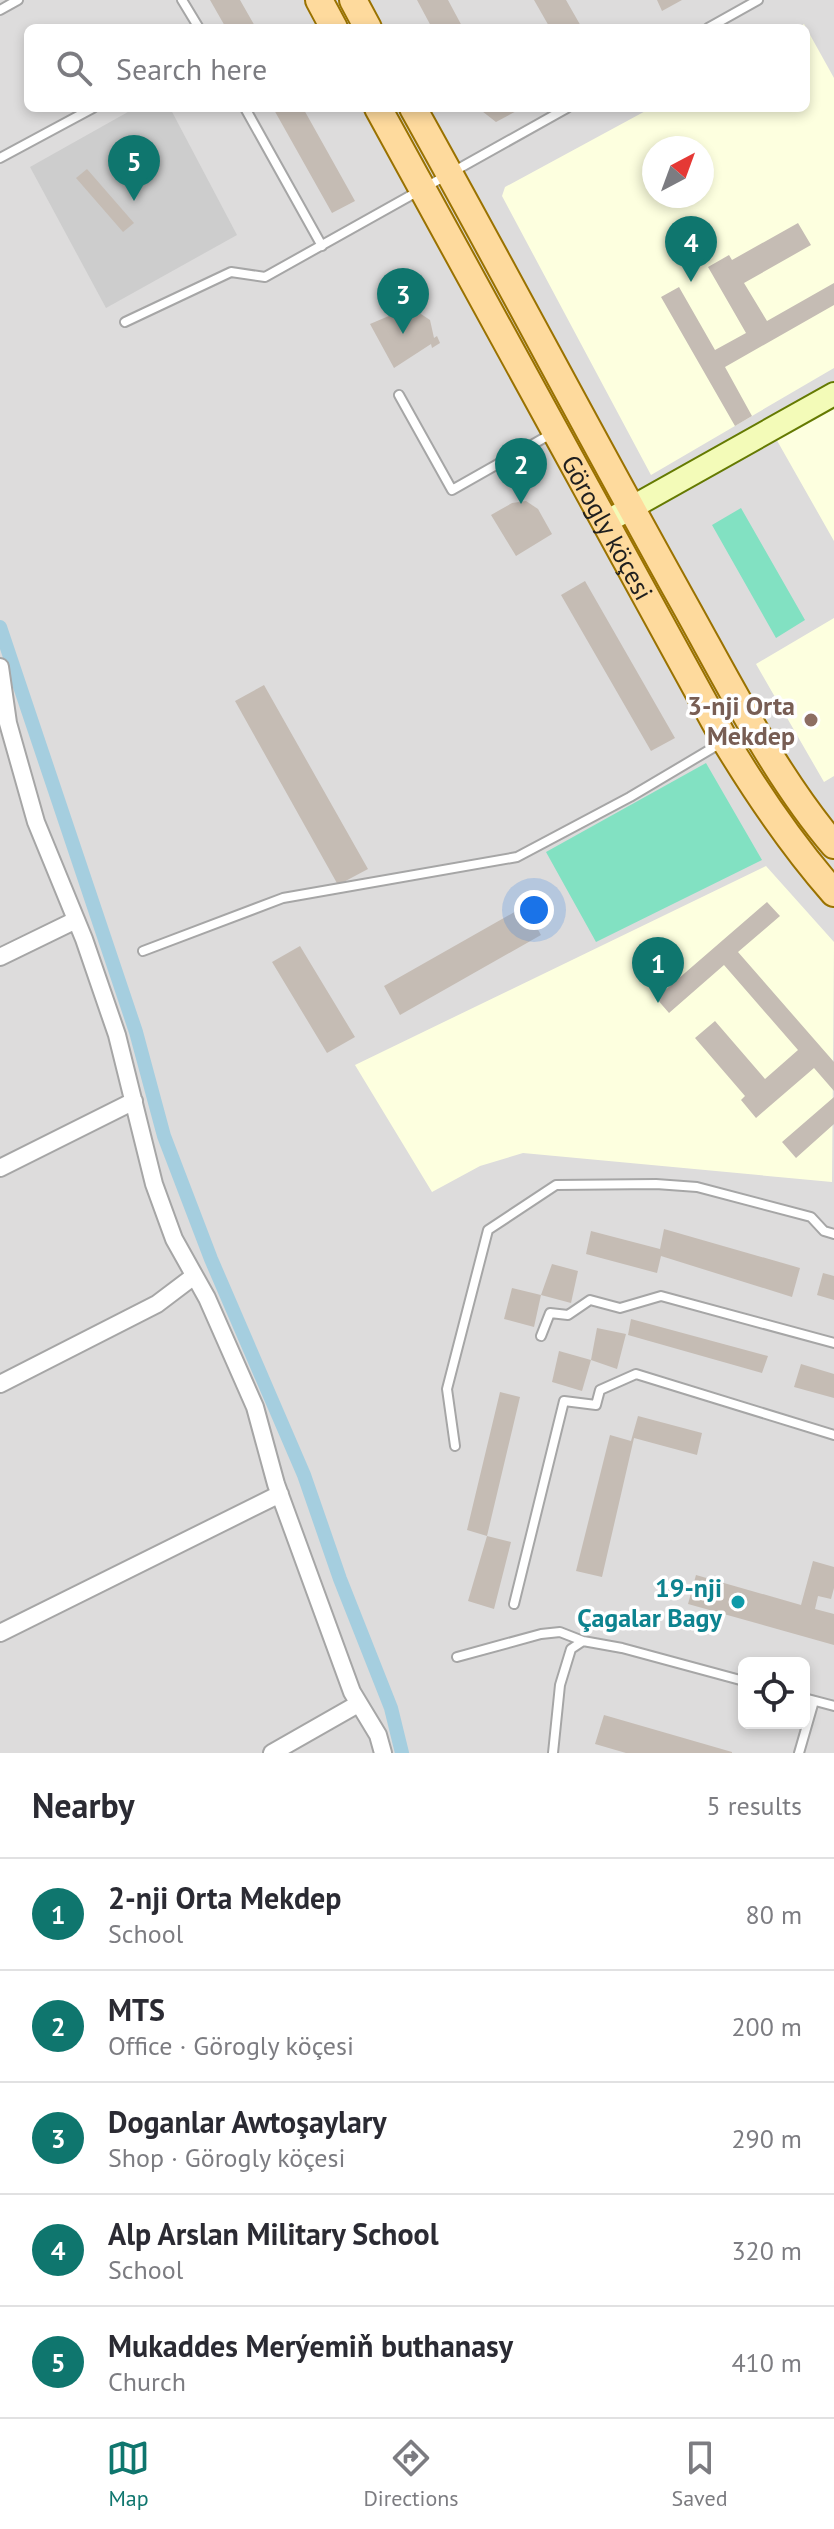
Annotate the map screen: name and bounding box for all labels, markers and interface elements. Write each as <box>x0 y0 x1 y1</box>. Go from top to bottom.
search box <box>24 24 810 112</box>
icon: search <box>52 46 96 90</box>
text: Search here <box>116 49 267 88</box>
pin: 5 <box>108 135 160 201</box>
north arrow <box>642 136 714 208</box>
pin: 4 <box>665 216 717 282</box>
pin: 3 <box>377 268 429 334</box>
pin: 2 <box>495 438 547 504</box>
street label: Görogly köçesi <box>555 449 661 605</box>
place label: 3-nji Orta Mekdep <box>687 689 795 752</box>
marker: 3-nji Orta Mekdep <box>802 711 820 729</box>
your location <box>514 890 554 930</box>
pin: 1 <box>632 937 684 1003</box>
place label: 19-nji Çagalar Bagy <box>577 1571 723 1634</box>
marker: 19-nji Çagalar Bagy <box>729 1593 747 1611</box>
map controls <box>738 1657 810 1729</box>
button: locate <box>738 1657 810 1729</box>
text: Nearby <box>32 1783 134 1827</box>
text: 5 results <box>707 1789 802 1822</box>
text: 2-nji Orta Mekdep <box>108 1878 342 1917</box>
text: 1 <box>51 1898 65 1931</box>
text: 80 m <box>746 1898 802 1931</box>
text: School <box>108 1917 183 1950</box>
text: MTS <box>108 1990 165 2029</box>
text: 2 <box>51 2010 65 2043</box>
text: 200 m <box>731 2010 802 2043</box>
text: Office · Görogly köçesi <box>108 2029 354 2062</box>
text: Doganlar Awtoşaylary <box>108 2102 387 2141</box>
text: 3 <box>51 2122 65 2155</box>
text: 290 m <box>731 2122 802 2155</box>
text: Shop · Görogly köçesi <box>108 2141 345 2174</box>
text: Alp Arslan Military School <box>108 2214 439 2253</box>
text: 4 <box>51 2234 65 2267</box>
text: 320 m <box>731 2234 802 2267</box>
text: School <box>108 2253 183 2286</box>
text: Mukaddes Merýemiň buthanasy <box>108 2326 513 2365</box>
text: 5 <box>51 2346 65 2379</box>
text: 410 m <box>731 2346 802 2379</box>
text: Church <box>108 2365 186 2398</box>
tab: Map <box>106 2436 150 2512</box>
tab: Directions <box>363 2436 459 2512</box>
tab: Saved <box>672 2436 727 2512</box>

